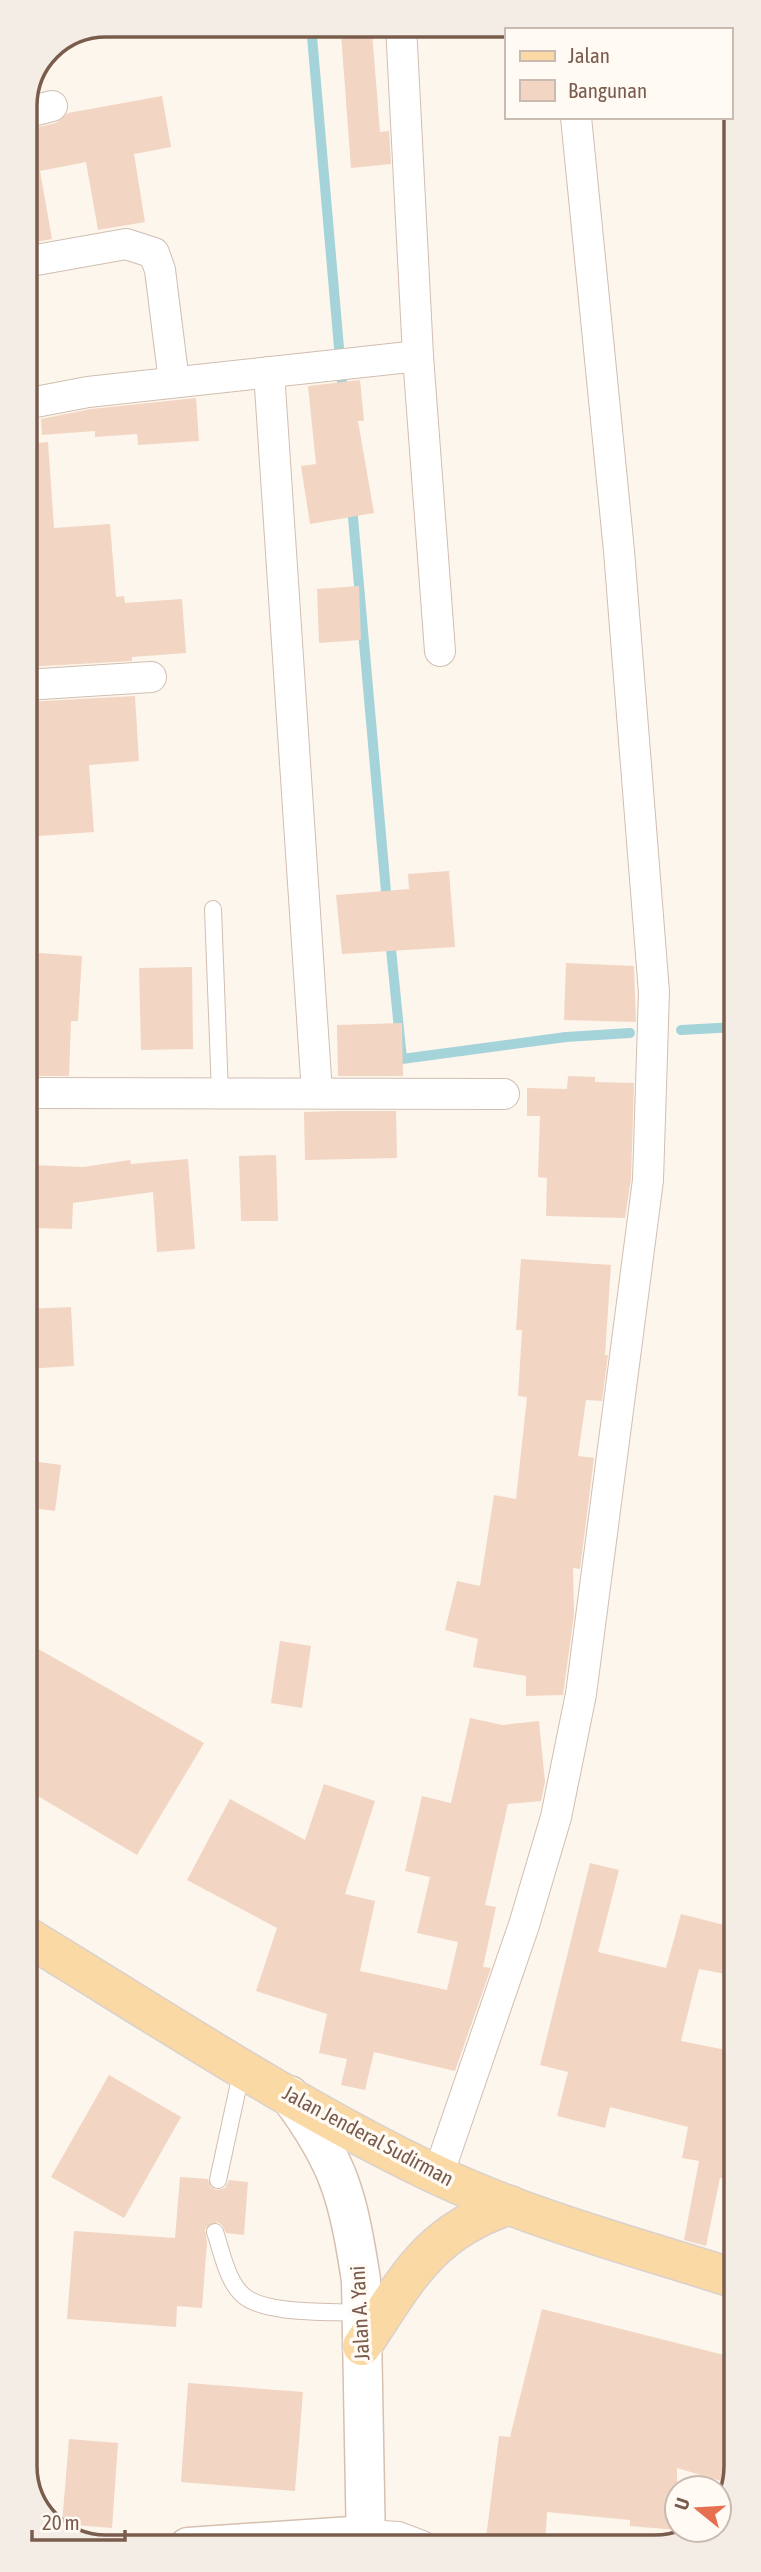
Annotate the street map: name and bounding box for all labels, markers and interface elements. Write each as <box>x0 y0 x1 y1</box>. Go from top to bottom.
legend <box>505 28 733 119</box>
text: Jalan <box>568 43 610 67</box>
text: Bangunan <box>568 78 647 102</box>
street label: Jalan Jenderal Sudirman <box>279 2080 458 2190</box>
street label: Jalan A. Yani <box>345 2265 373 2361</box>
north arrow <box>663 2474 733 2544</box>
text: U <box>670 2495 694 2512</box>
scale bar <box>32 2498 124 2542</box>
text: 20 m <box>42 2510 80 2534</box>

